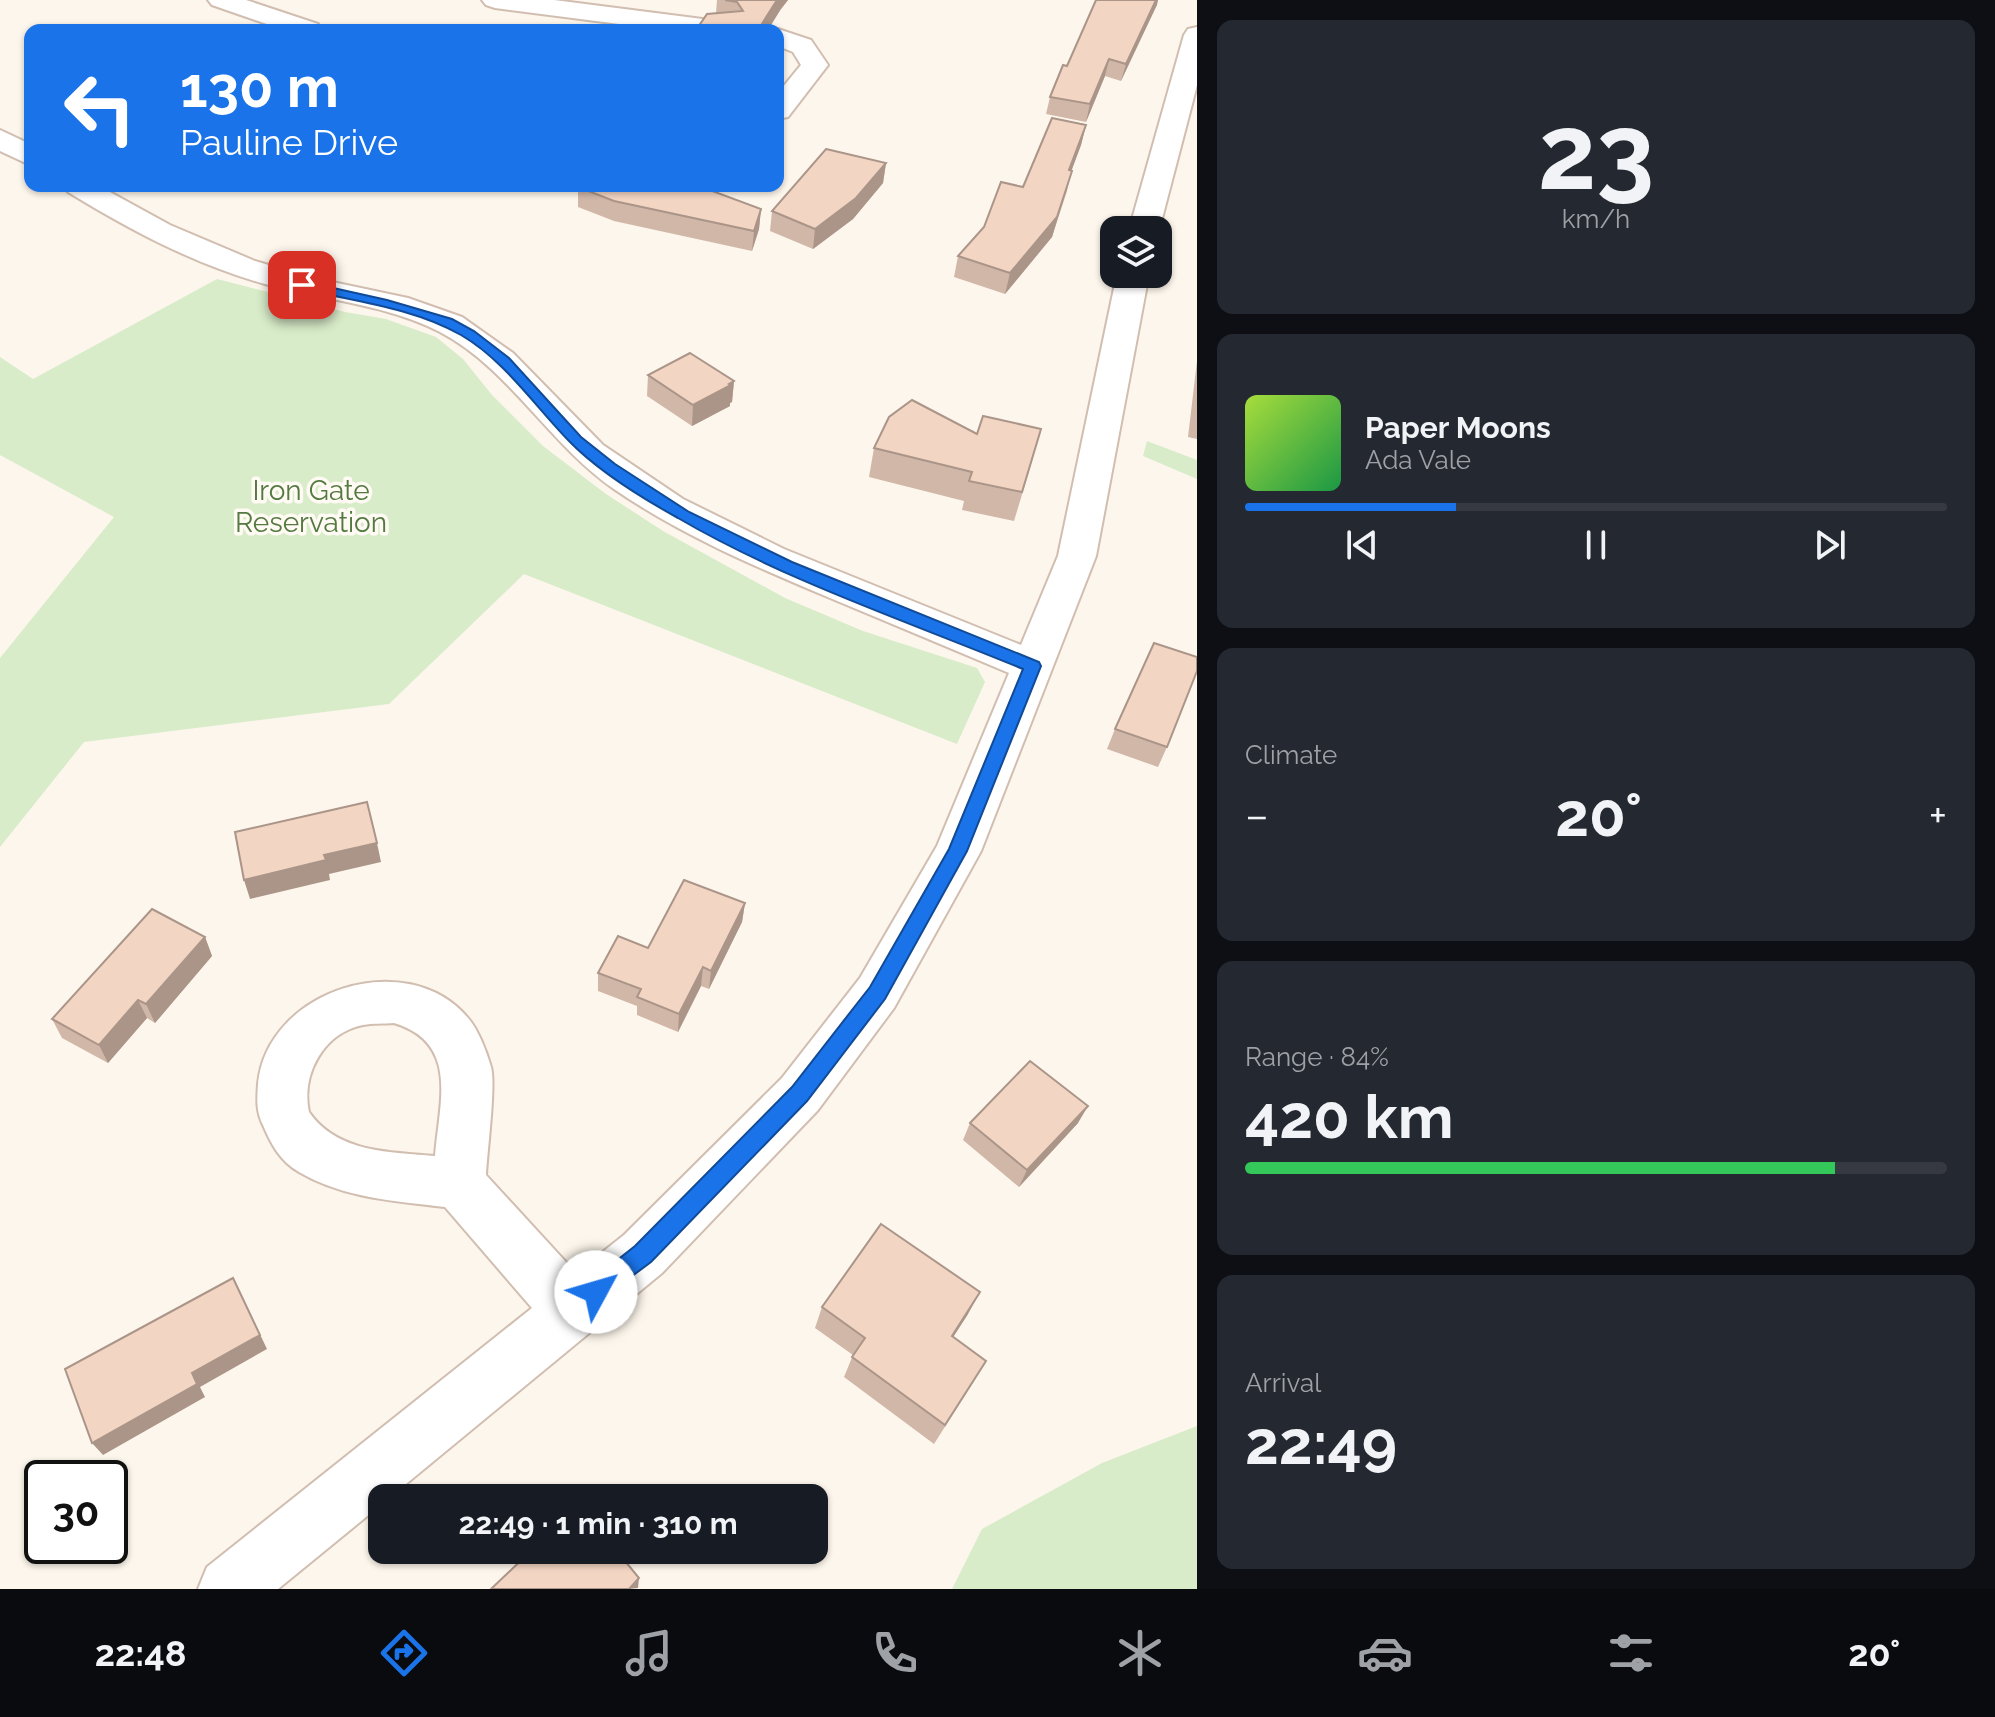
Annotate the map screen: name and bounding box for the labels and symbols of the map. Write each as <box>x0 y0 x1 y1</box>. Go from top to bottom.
pin <box>268 251 336 319</box>
park label: Iron Gate Reservation <box>235 474 387 539</box>
position arrow <box>554 1250 638 1334</box>
speed limit sign: 30 <box>24 1460 128 1564</box>

